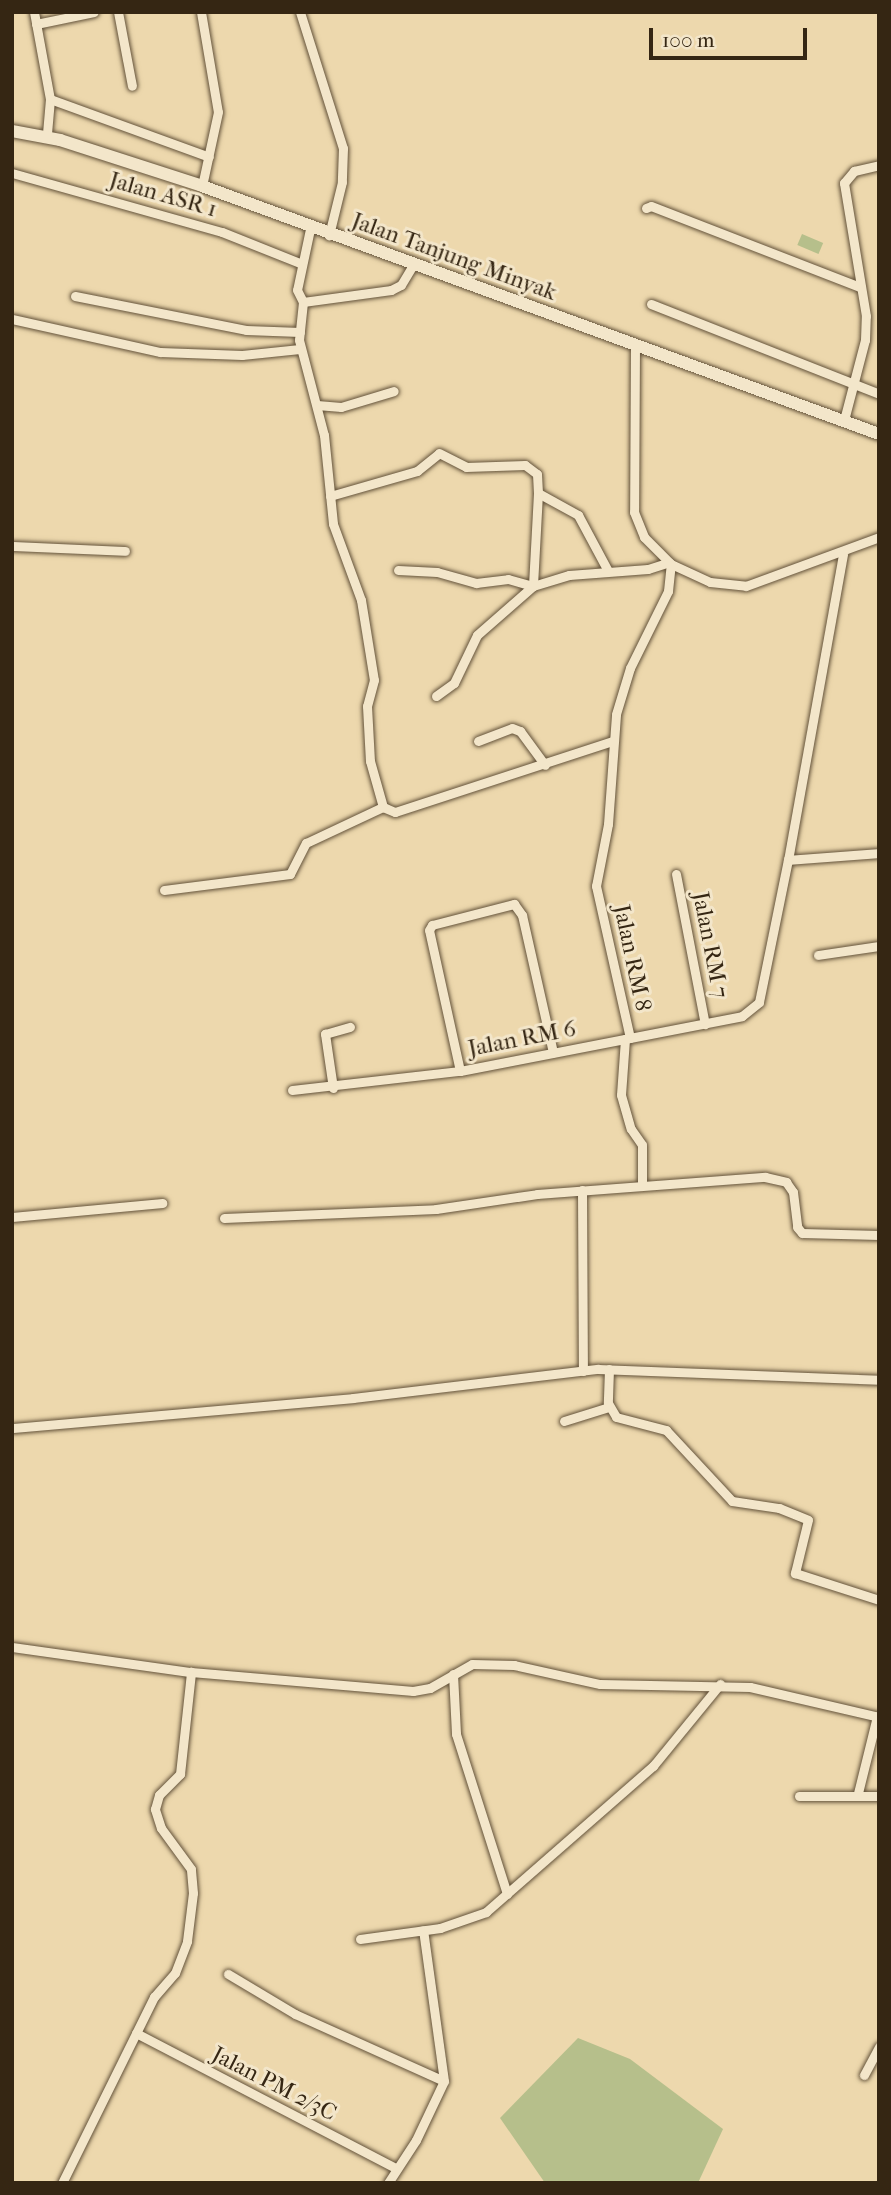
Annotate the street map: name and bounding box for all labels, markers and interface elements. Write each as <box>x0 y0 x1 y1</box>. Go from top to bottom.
scale bar <box>653 14 810 58</box>
text: 100 m <box>662 28 715 52</box>
street label: Jalan ASR 1 <box>106 166 220 224</box>
street label: Jalan Tanjung Minyak <box>348 207 560 307</box>
street label: Jalan RM 7 <box>686 889 734 1001</box>
street label: Jalan RM 8 <box>607 902 657 1014</box>
street label: Jalan RM 6 <box>466 1015 578 1063</box>
street label: Jalan PM 2/3C <box>207 2041 341 2127</box>

